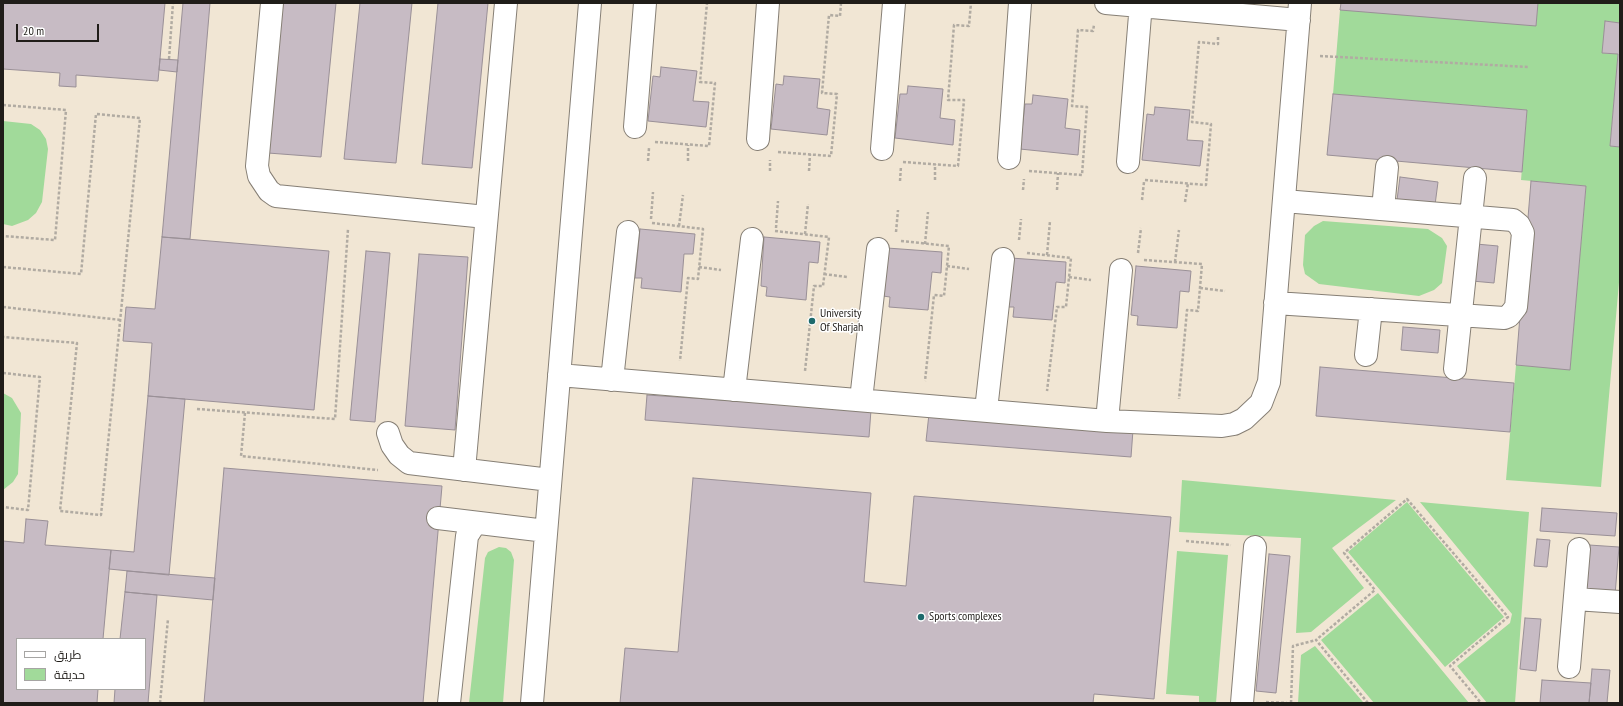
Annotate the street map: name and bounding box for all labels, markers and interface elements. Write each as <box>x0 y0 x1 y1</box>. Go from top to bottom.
scale bar <box>18 16 101 42</box>
text: 20 m <box>23 23 44 38</box>
place label: University Of Sharjah <box>820 307 863 335</box>
marker: University Of Sharjah <box>807 316 817 326</box>
place label: Sports complexes <box>929 610 1002 624</box>
marker: Sports complexes <box>916 612 926 622</box>
legend <box>16 638 146 690</box>
text: طريق <box>54 647 81 662</box>
text: حديقة <box>54 667 85 682</box>

